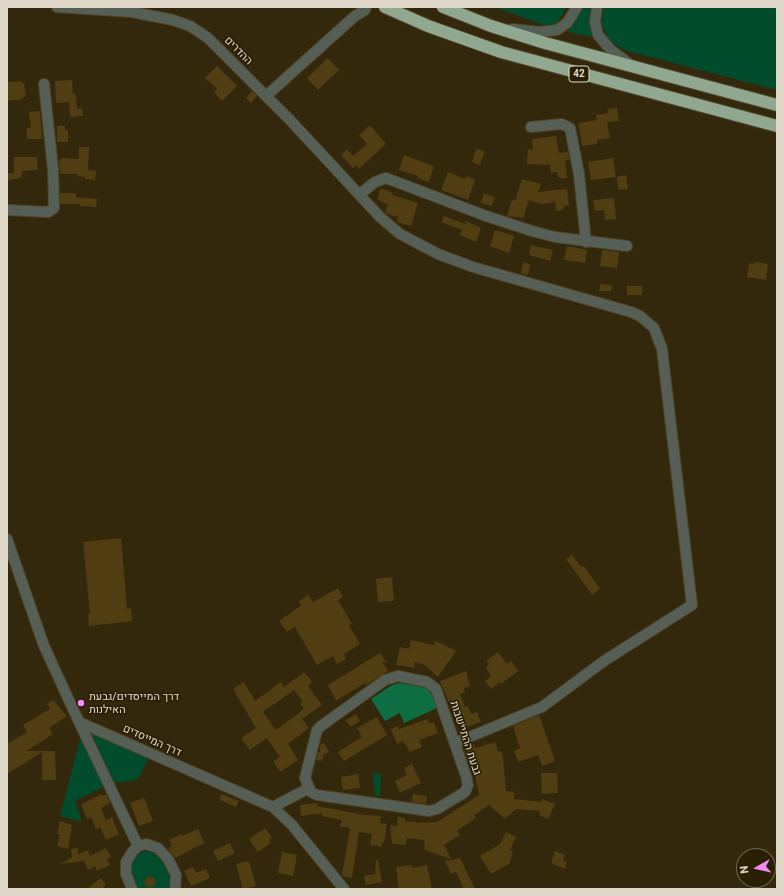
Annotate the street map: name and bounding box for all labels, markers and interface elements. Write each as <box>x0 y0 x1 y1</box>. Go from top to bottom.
street label: ההדרים <box>221 34 255 68</box>
road number: 42 <box>569 66 589 82</box>
place label: דרך המייסדים/גבעת האילנות <box>89 690 179 716</box>
marker: דרך המייסדים/גבעת האילנות <box>76 698 86 708</box>
street label: גבעת ההתיישבות <box>447 699 483 777</box>
street label: דרך המייסדים <box>121 722 183 760</box>
north arrow <box>736 848 776 888</box>
text: N <box>738 865 752 874</box>

